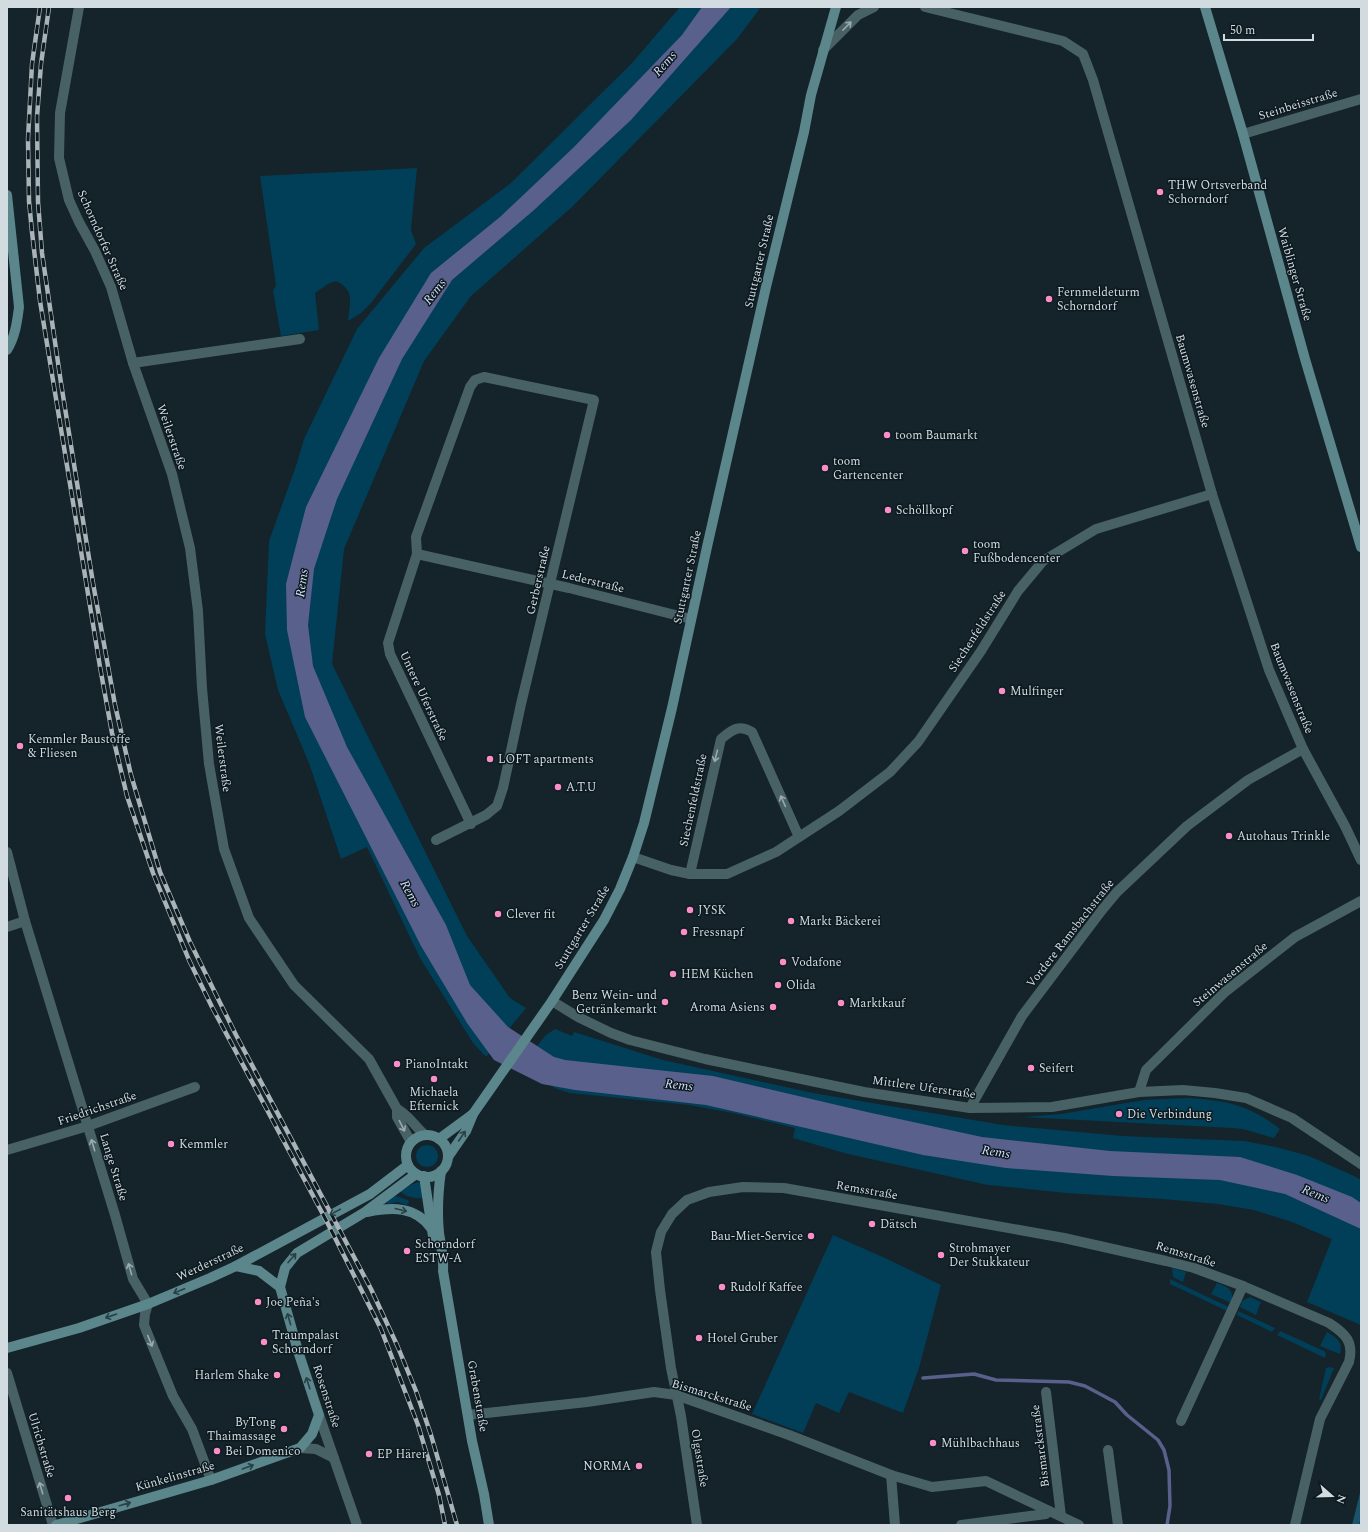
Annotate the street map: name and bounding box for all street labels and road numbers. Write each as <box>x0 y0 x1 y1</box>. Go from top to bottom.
street label: Steinbeisstraße <box>1256 83 1340 126</box>
street label: Schorndorfer Straße <box>72 187 133 294</box>
street label: Stuttgarter Straße <box>739 212 780 310</box>
street label: Waiblinger Straße <box>1272 225 1317 323</box>
street label: Baumwasenstraße <box>1170 332 1215 430</box>
street label: Weilerstraße <box>151 402 192 473</box>
street label: Stuttgarter Straße <box>668 528 707 626</box>
street label: Gerberstraße <box>521 544 556 617</box>
street label: Lederstraße <box>560 565 626 598</box>
street label: Siechenfeldstraße <box>944 586 1011 676</box>
street label: Baumwasenstraße <box>1265 640 1319 737</box>
street label: Untere Uferstraße <box>394 648 453 745</box>
street label: Weilerstraße <box>209 723 236 793</box>
street label: Siechenfeldstraße <box>674 752 713 848</box>
street label: Vordere Ramsbachstraße <box>1022 875 1119 992</box>
street label: Stuttgarter Straße <box>550 881 615 973</box>
street label: Steinwasenstraße <box>1188 937 1272 1012</box>
street label: Mittlere Uferstraße <box>871 1071 977 1104</box>
street label: Friedrichstraße <box>55 1086 139 1131</box>
street label: Lange Straße <box>94 1131 133 1204</box>
street label: Remsstraße <box>835 1176 899 1205</box>
street label: Remsstraße <box>1153 1236 1219 1273</box>
street label: Werderstraße <box>173 1238 247 1286</box>
street label: Grabenstraße <box>462 1359 493 1434</box>
street label: Rosenstraße <box>307 1362 346 1430</box>
street label: Bismarckstraße <box>669 1374 755 1417</box>
street label: Bismarckstraße <box>1026 1403 1055 1488</box>
street label: Ulrichstraße <box>23 1410 61 1480</box>
street label: Olgastraße <box>686 1428 714 1489</box>
street label: Künkelinstraße <box>133 1456 217 1497</box>

